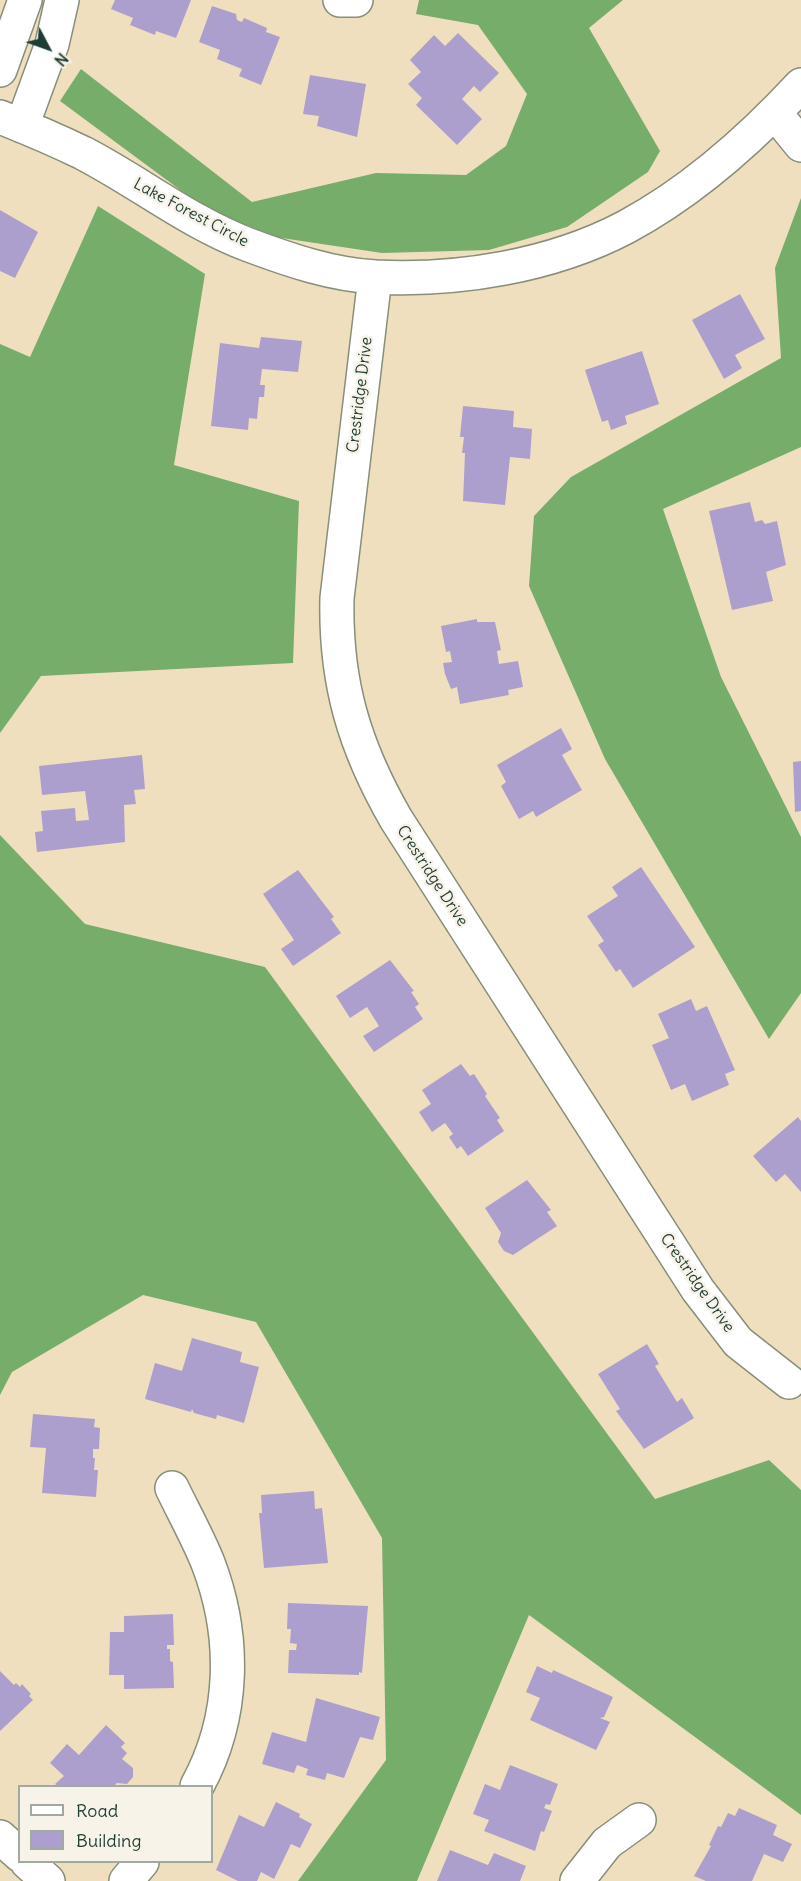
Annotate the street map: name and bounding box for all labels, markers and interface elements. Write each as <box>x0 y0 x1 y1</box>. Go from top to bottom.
north arrow <box>18 18 78 78</box>
text: N <box>50 49 73 71</box>
street label: Lake Forest Circle <box>130 175 252 251</box>
street label: Crestridge Drive <box>343 336 377 454</box>
street label: Crestridge Drive <box>392 822 472 930</box>
street label: Crestridge Drive <box>656 1230 738 1336</box>
legend <box>18 1785 213 1863</box>
text: Road <box>76 1799 118 1822</box>
text: Building <box>76 1829 141 1852</box>

